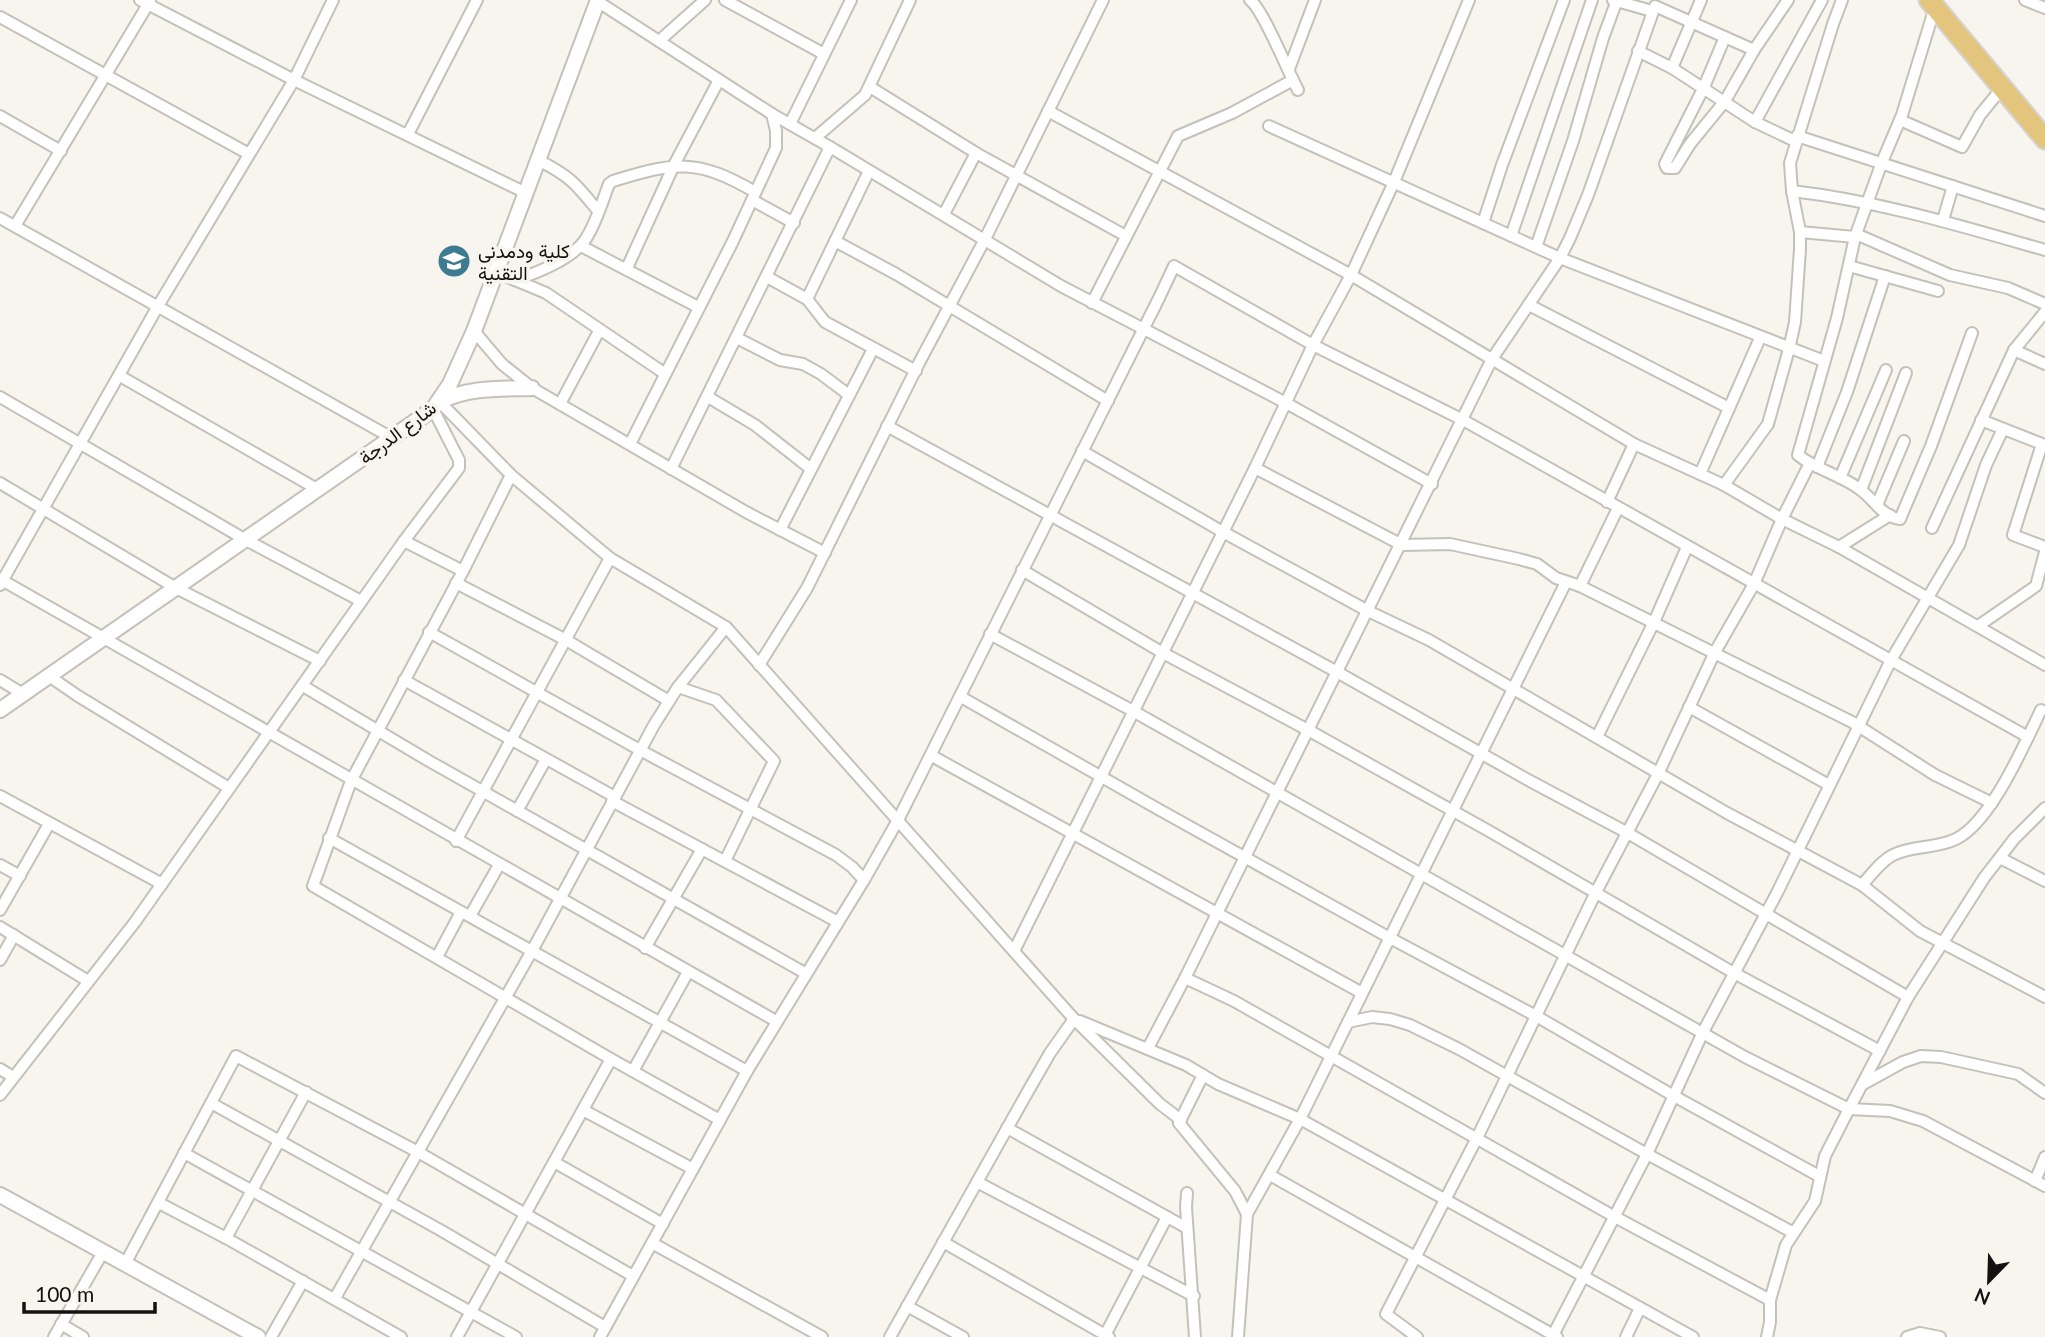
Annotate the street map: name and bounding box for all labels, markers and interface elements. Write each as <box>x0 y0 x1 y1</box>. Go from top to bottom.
place label: كلية ودمدني التقنية <box>478 239 570 285</box>
school or university icon: كلية ودمدني التقنية <box>435 242 473 280</box>
street label: شارع الدرجة <box>354 396 441 470</box>
north arrow <box>1954 1246 2024 1316</box>
scale bar <box>24 1270 156 1314</box>
text: 100 m <box>35 1281 94 1306</box>
text: N <box>1971 1284 1993 1311</box>

